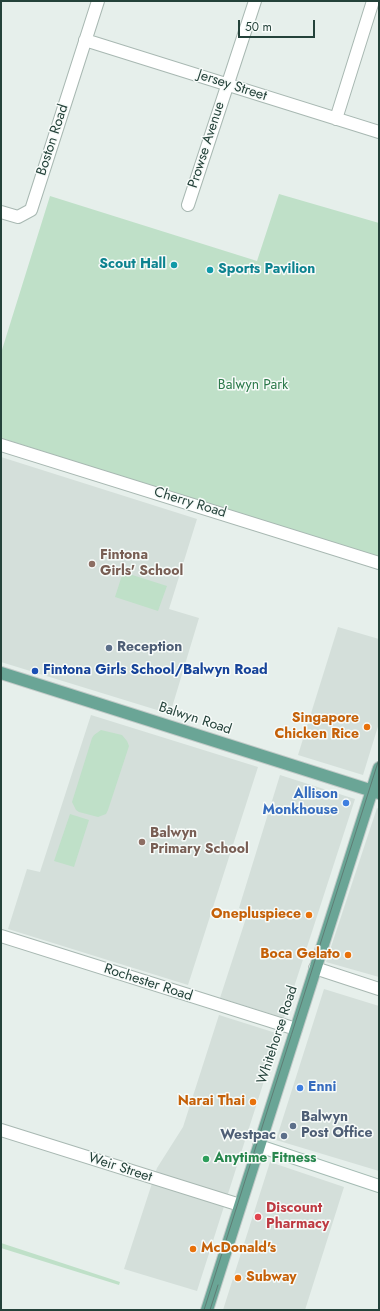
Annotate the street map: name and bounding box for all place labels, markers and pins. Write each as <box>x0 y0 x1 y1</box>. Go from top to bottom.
place label: Scout Hall <box>99 257 166 273</box>
marker: Scout Hall <box>169 260 179 270</box>
place label: Sports Pavilion <box>218 262 315 278</box>
marker: Sports Pavilion <box>205 265 215 275</box>
place label: Fintona Girls' School <box>100 548 183 580</box>
marker: Fintona Girls' School <box>87 559 97 569</box>
place label: Reception <box>117 640 182 656</box>
marker: Reception <box>104 643 114 653</box>
place label: Fintona Girls School/Balwyn Road <box>43 663 268 679</box>
marker: Fintona Girls School/Balwyn Road <box>30 666 40 676</box>
place label: Singapore Chicken Rice <box>274 711 359 744</box>
marker: Singapore Chicken Rice <box>362 722 372 732</box>
place label: Allison Monkhouse <box>262 787 338 820</box>
marker: Allison Monkhouse <box>341 798 351 808</box>
place label: Balwyn Primary School <box>150 826 249 858</box>
marker: Balwyn Primary School <box>137 837 147 847</box>
place label: Onepluspiece <box>211 907 301 923</box>
marker: Onepluspiece <box>304 910 314 920</box>
place label: Boca Gelato <box>260 947 340 963</box>
marker: Boca Gelato <box>343 950 353 960</box>
place label: Enni <box>308 1080 336 1096</box>
marker: Enni <box>295 1083 305 1093</box>
place label: Narai Thai <box>178 1094 245 1110</box>
marker: Narai Thai <box>248 1097 258 1107</box>
place label: Balwyn Post Office <box>301 1110 373 1142</box>
marker: Balwyn Post Office <box>288 1121 298 1131</box>
place label: Westpac <box>220 1128 276 1144</box>
marker: Westpac <box>279 1131 289 1141</box>
place label: Anytime Fitness <box>214 1151 316 1167</box>
marker: Anytime Fitness <box>201 1154 211 1164</box>
place label: Discount Pharmacy <box>266 1201 329 1234</box>
marker: Discount Pharmacy <box>253 1212 263 1222</box>
place label: McDonald's <box>201 1241 276 1257</box>
marker: McDonald's <box>188 1244 198 1254</box>
place label: Subway <box>246 1270 297 1286</box>
marker: Subway <box>233 1273 243 1283</box>

